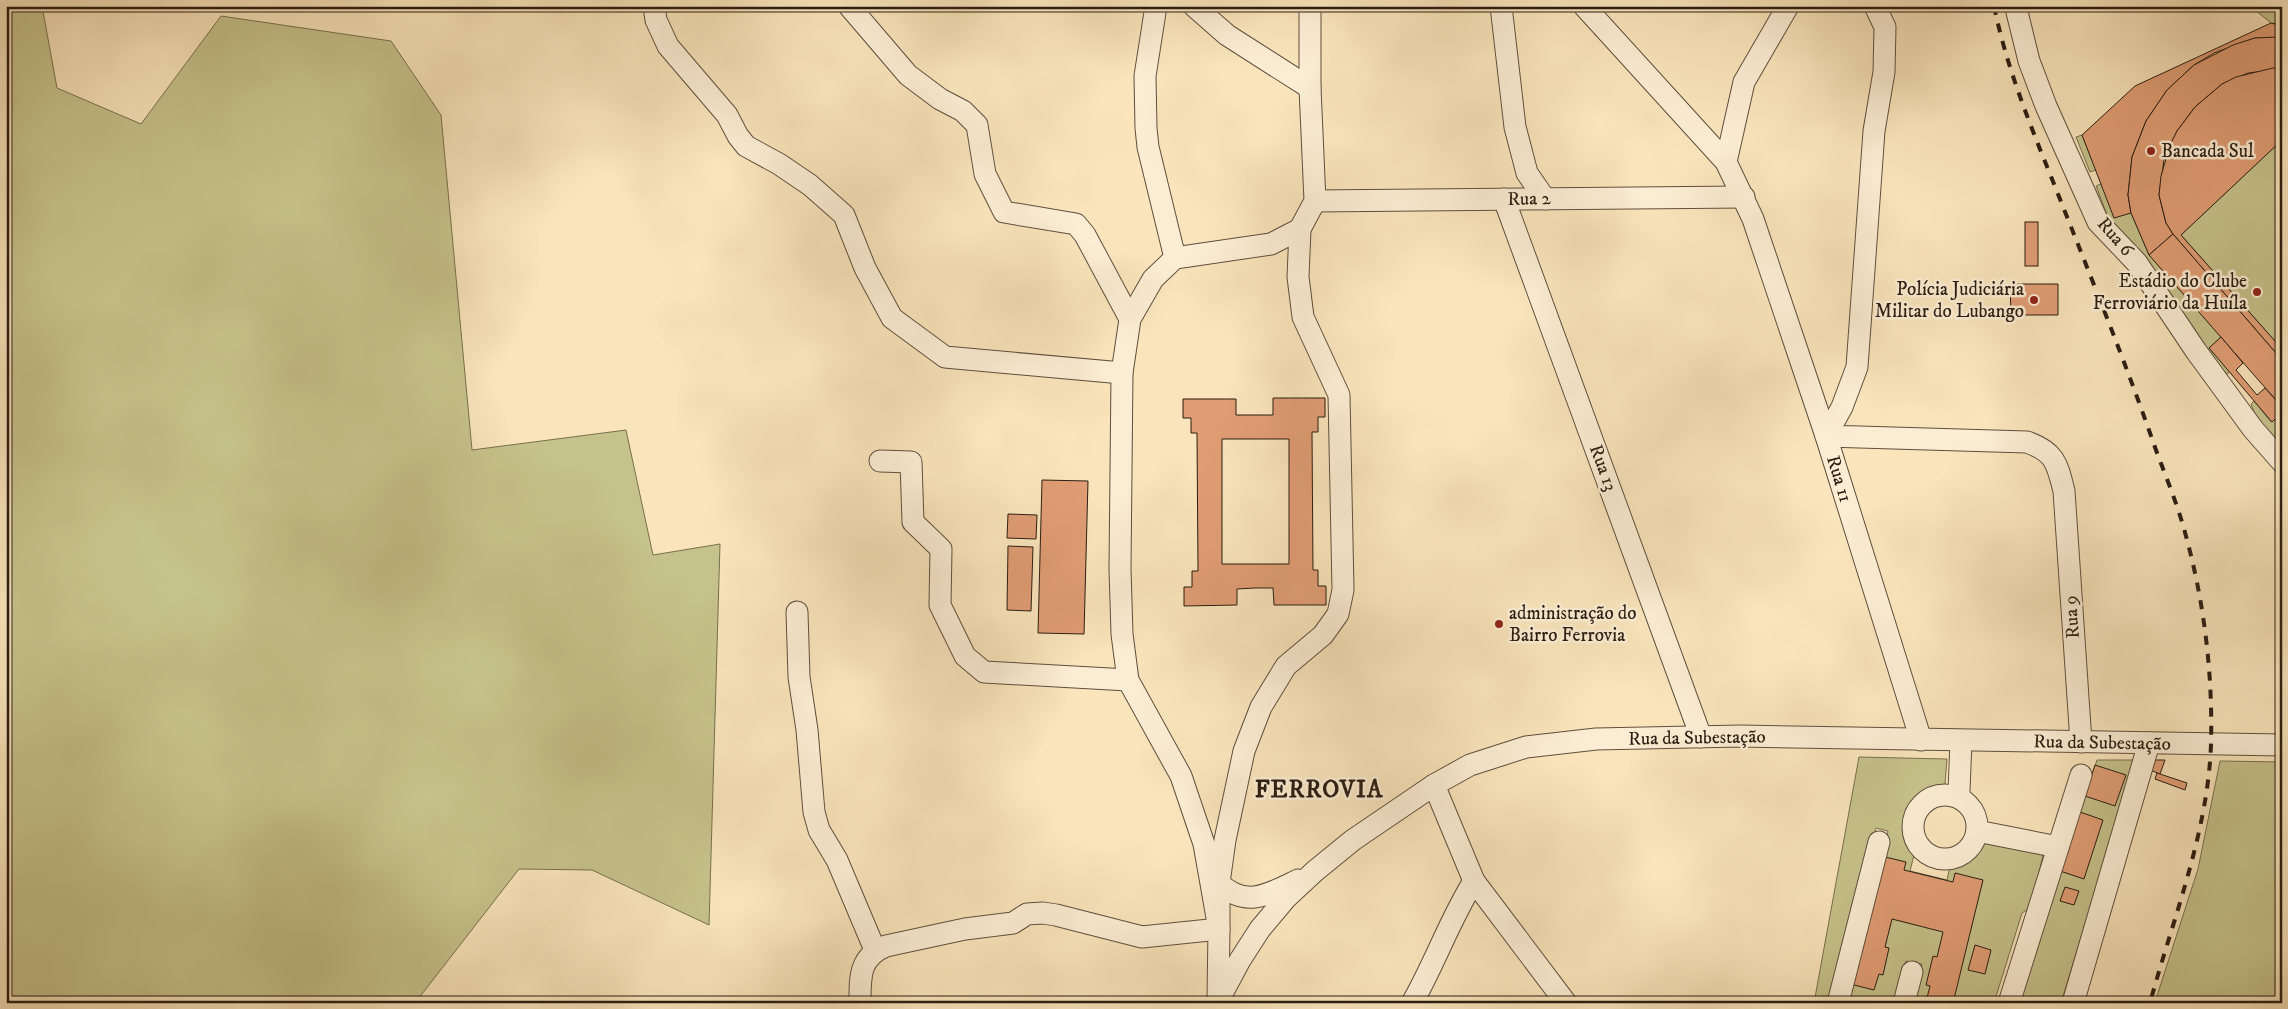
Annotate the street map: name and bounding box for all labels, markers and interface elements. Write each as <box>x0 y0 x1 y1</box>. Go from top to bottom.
place label: Bancada Sul <box>2161 140 2254 163</box>
marker: Bancada Sul <box>2145 145 2157 157</box>
street label: Rua 2 <box>1507 187 1552 211</box>
street label: Rua 6 <box>2092 213 2139 262</box>
place label: Estádio do Clube Ferroviário da Huíla <box>2093 270 2247 315</box>
place label: Polícia Judiciária Militar do Lubango <box>1875 278 2024 323</box>
marker: Estádio do Clube Ferroviário da Huíla <box>2251 286 2263 298</box>
marker: Polícia Judiciária Militar do Lubango <box>2028 294 2040 306</box>
street label: Rua 13 <box>1584 441 1622 495</box>
street label: Rua 11 <box>1821 453 1857 505</box>
street label: Rua 9 <box>2059 595 2085 639</box>
place label: administração do Bairro Ferrovia <box>1509 602 1636 647</box>
marker: administração do Bairro Ferrovia <box>1493 618 1505 630</box>
street label: Rua da Subestação <box>1628 725 1766 751</box>
street label: Rua da Subestação <box>2033 730 2171 756</box>
district label: FERROVIA <box>1255 775 1383 805</box>

